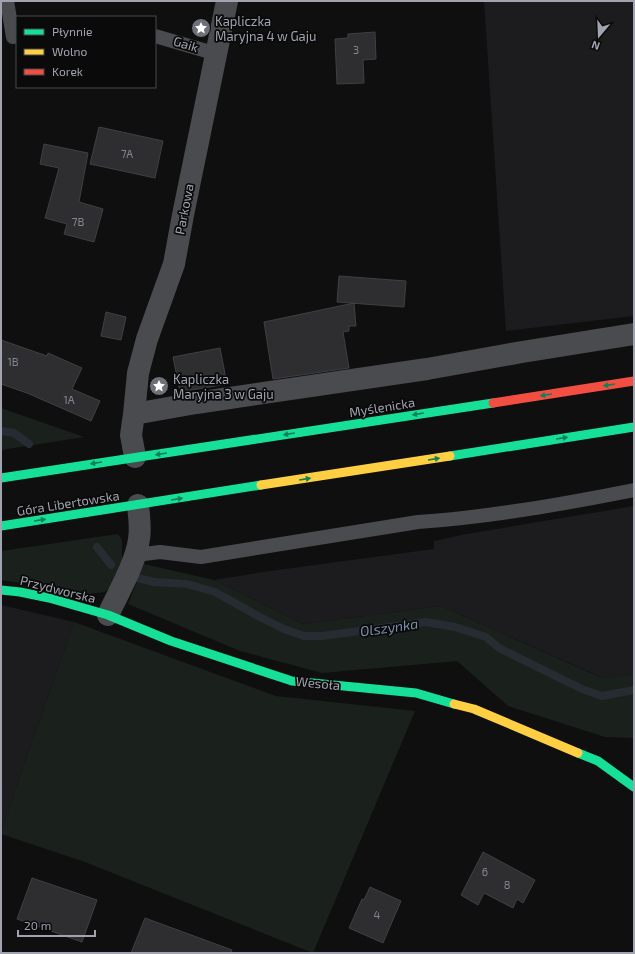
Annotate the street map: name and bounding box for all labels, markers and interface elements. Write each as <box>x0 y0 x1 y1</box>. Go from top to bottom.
place label: Kapliczka Maryjna 4 w Gaju <box>215 13 316 44</box>
legend <box>16 16 156 88</box>
north arrow <box>579 16 619 56</box>
place icon: Kapliczka Maryjna 4 w Gaju <box>190 17 212 39</box>
text: Płynnie <box>52 24 92 38</box>
street label: Gaik <box>172 33 201 55</box>
text: N <box>590 38 601 53</box>
house number: 3 <box>353 43 359 56</box>
text: Wolno <box>52 44 88 58</box>
text: Korek <box>52 64 83 78</box>
house number: 7A <box>121 147 133 160</box>
street label: Parkowa <box>171 182 197 236</box>
house number: 7B <box>72 215 84 228</box>
house number: 1B <box>7 355 19 368</box>
place label: Kapliczka Maryjna 3 w Gaju <box>173 371 274 402</box>
place icon: Kapliczka Maryjna 3 w Gaju <box>148 375 170 397</box>
one-way arrow <box>603 382 615 388</box>
one-way arrow <box>540 392 552 398</box>
house number: 1A <box>63 393 75 406</box>
street label: Myślenicka <box>348 394 416 420</box>
one-way arrow <box>412 412 424 418</box>
one-way arrow <box>283 431 295 437</box>
one-way arrow <box>556 435 568 441</box>
one-way arrow <box>155 451 167 457</box>
one-way arrow <box>427 456 440 462</box>
one-way arrow <box>90 460 102 466</box>
one-way arrow <box>299 476 311 482</box>
street label: Góra Libertowska <box>16 487 120 519</box>
one-way arrow <box>171 496 183 502</box>
one-way arrow <box>33 517 46 523</box>
street label: Przydworska <box>19 572 97 606</box>
water label: Olszynka <box>359 615 419 639</box>
street label: Wesoła <box>295 673 341 693</box>
house number: 6 <box>482 865 488 878</box>
house number: 8 <box>504 878 510 891</box>
house number: 4 <box>374 908 381 921</box>
scale bar <box>18 912 95 938</box>
text: 20 m <box>24 918 51 932</box>

